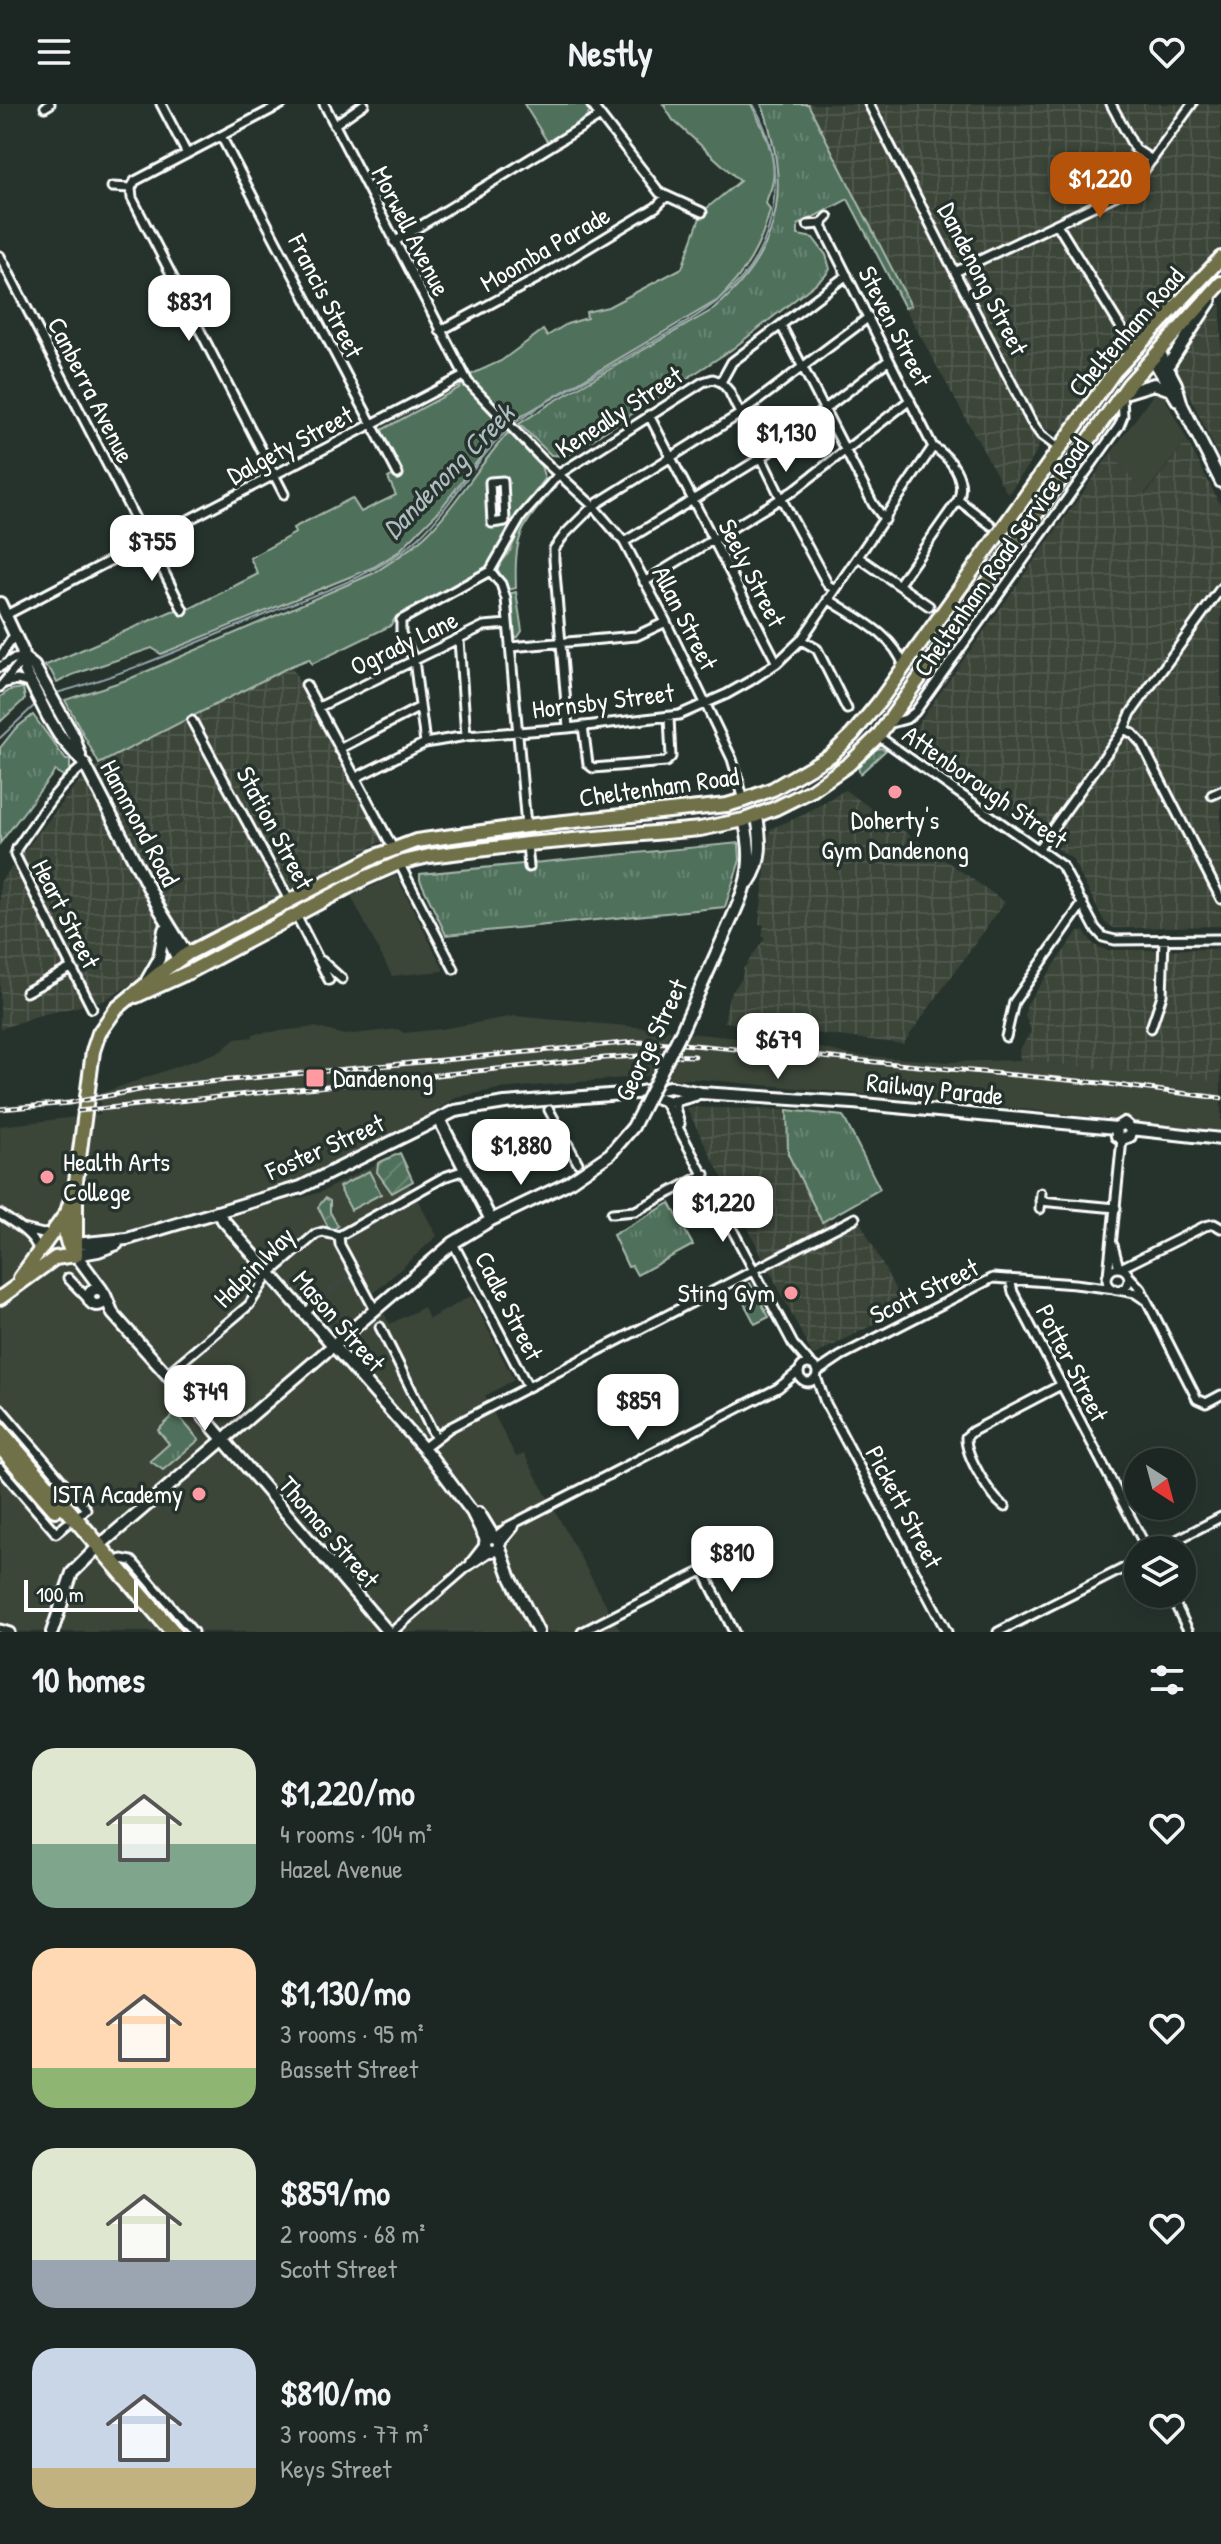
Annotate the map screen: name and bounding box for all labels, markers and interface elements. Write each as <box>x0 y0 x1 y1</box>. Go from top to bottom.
text: Nestly <box>568 28 653 77</box>
icon: menu <box>32 30 76 74</box>
icon: heart <box>1145 30 1189 74</box>
pin: $1,220 <box>1035 152 1165 220</box>
street label: Morwell Avenue <box>364 160 459 302</box>
text: $1,220 <box>1068 160 1132 195</box>
street label: Dandenong Street <box>930 196 1037 362</box>
street label: Moomba Parade <box>473 197 616 300</box>
street label: Francis Street <box>280 227 373 364</box>
street label: Cheltenham Road <box>1060 259 1192 404</box>
street label: Steven Street <box>850 260 941 393</box>
pin: $831 <box>142 275 236 343</box>
text: $831 <box>166 283 212 318</box>
street label: Canberra Avenue <box>40 311 143 469</box>
street label: Keneally Street <box>548 357 690 466</box>
water label: Dandenong Creek <box>374 393 524 547</box>
street label: Dalgety Street <box>221 396 360 492</box>
pin: $1,130 <box>721 406 851 474</box>
text: $1,130 <box>756 414 816 449</box>
street label: Cheltenham Road Service Road <box>905 430 1096 683</box>
street label: Seely Street <box>710 513 795 634</box>
pin: $755 <box>105 515 199 583</box>
text: $755 <box>128 523 176 558</box>
street label: Allan Street <box>644 560 727 677</box>
street label: Ogrady Lane <box>344 602 463 684</box>
street label: Hornsby Street <box>530 674 677 727</box>
street label: Attenborough Street <box>896 717 1076 857</box>
street label: Hammond Road <box>92 753 188 892</box>
street label: Cheltenham Road <box>577 758 741 815</box>
street label: Station Street <box>228 760 323 896</box>
marker: Doherty's Gym Dandenong <box>886 783 904 801</box>
place label: Doherty's Gym Dandenong <box>821 802 969 867</box>
street label: Heart Street <box>24 853 109 975</box>
street label: George Street <box>606 972 696 1107</box>
pin: $679 <box>731 1013 825 1081</box>
text: $679 <box>755 1021 801 1056</box>
place label: Dandenong <box>333 1060 433 1095</box>
street label: Railway Parade <box>865 1064 1005 1113</box>
marker: Dandenong <box>304 1067 326 1089</box>
street label: Foster Street <box>259 1104 390 1189</box>
pin: $1,880 <box>456 1119 586 1187</box>
text: $1,880 <box>490 1127 552 1162</box>
place label: Health Arts College <box>63 1144 170 1209</box>
marker: Health Arts College <box>38 1168 56 1186</box>
pin: $1,220 <box>658 1176 788 1244</box>
text: $1,220 <box>691 1184 755 1219</box>
street label: Halpin Way <box>206 1219 302 1315</box>
street label: Cadle Street <box>467 1245 552 1367</box>
street label: Scott Street <box>864 1249 985 1332</box>
street label: Mason Street <box>285 1262 394 1380</box>
place label: Sting Gym <box>678 1275 775 1310</box>
marker: Sting Gym <box>782 1284 800 1302</box>
street label: Potter Street <box>1028 1298 1118 1429</box>
pin: $749 <box>158 1365 252 1433</box>
text: $749 <box>182 1373 228 1408</box>
pin: $859 <box>591 1374 685 1442</box>
text: $859 <box>616 1382 660 1417</box>
street label: Pickett Street <box>858 1439 952 1575</box>
north arrow <box>1124 1448 1196 1520</box>
map controls <box>1124 1448 1196 1608</box>
street label: Thomas Street <box>271 1468 389 1596</box>
place label: ISTA Academy <box>52 1476 183 1511</box>
marker: ISTA Academy <box>190 1485 208 1503</box>
pin: $810 <box>685 1526 779 1594</box>
text: $810 <box>709 1534 755 1569</box>
button: layers <box>1124 1536 1196 1608</box>
scale bar <box>24 1576 138 1612</box>
text: 100 m <box>36 1579 84 1609</box>
text: 10 homes <box>32 1657 145 1703</box>
icon: filters <box>1145 1658 1189 1702</box>
text: $1,220/mo <box>280 1770 415 1816</box>
icon: home <box>96 1780 192 1876</box>
icon: heart <box>1145 1806 1189 1850</box>
text: 4 rooms · 104 m² <box>280 1816 432 1851</box>
text: Hazel Avenue <box>280 1851 403 1886</box>
text: $1,130/mo <box>280 1970 410 2016</box>
icon: home <box>96 1980 192 2076</box>
icon: heart <box>1145 2006 1189 2050</box>
text: 3 rooms · 95 m² <box>280 2016 424 2051</box>
text: Bassett Street <box>280 2051 418 2086</box>
text: $859/mo <box>280 2170 390 2216</box>
icon: home <box>96 2180 192 2276</box>
icon: heart <box>1145 2206 1189 2250</box>
text: 2 rooms · 68 m² <box>280 2216 425 2251</box>
text: Scott Street <box>280 2251 397 2286</box>
text: $810/mo <box>280 2370 391 2416</box>
icon: home <box>96 2380 192 2476</box>
icon: heart <box>1145 2406 1189 2450</box>
text: 3 rooms · 77 m² <box>280 2416 429 2451</box>
text: Keys Street <box>280 2451 391 2486</box>

